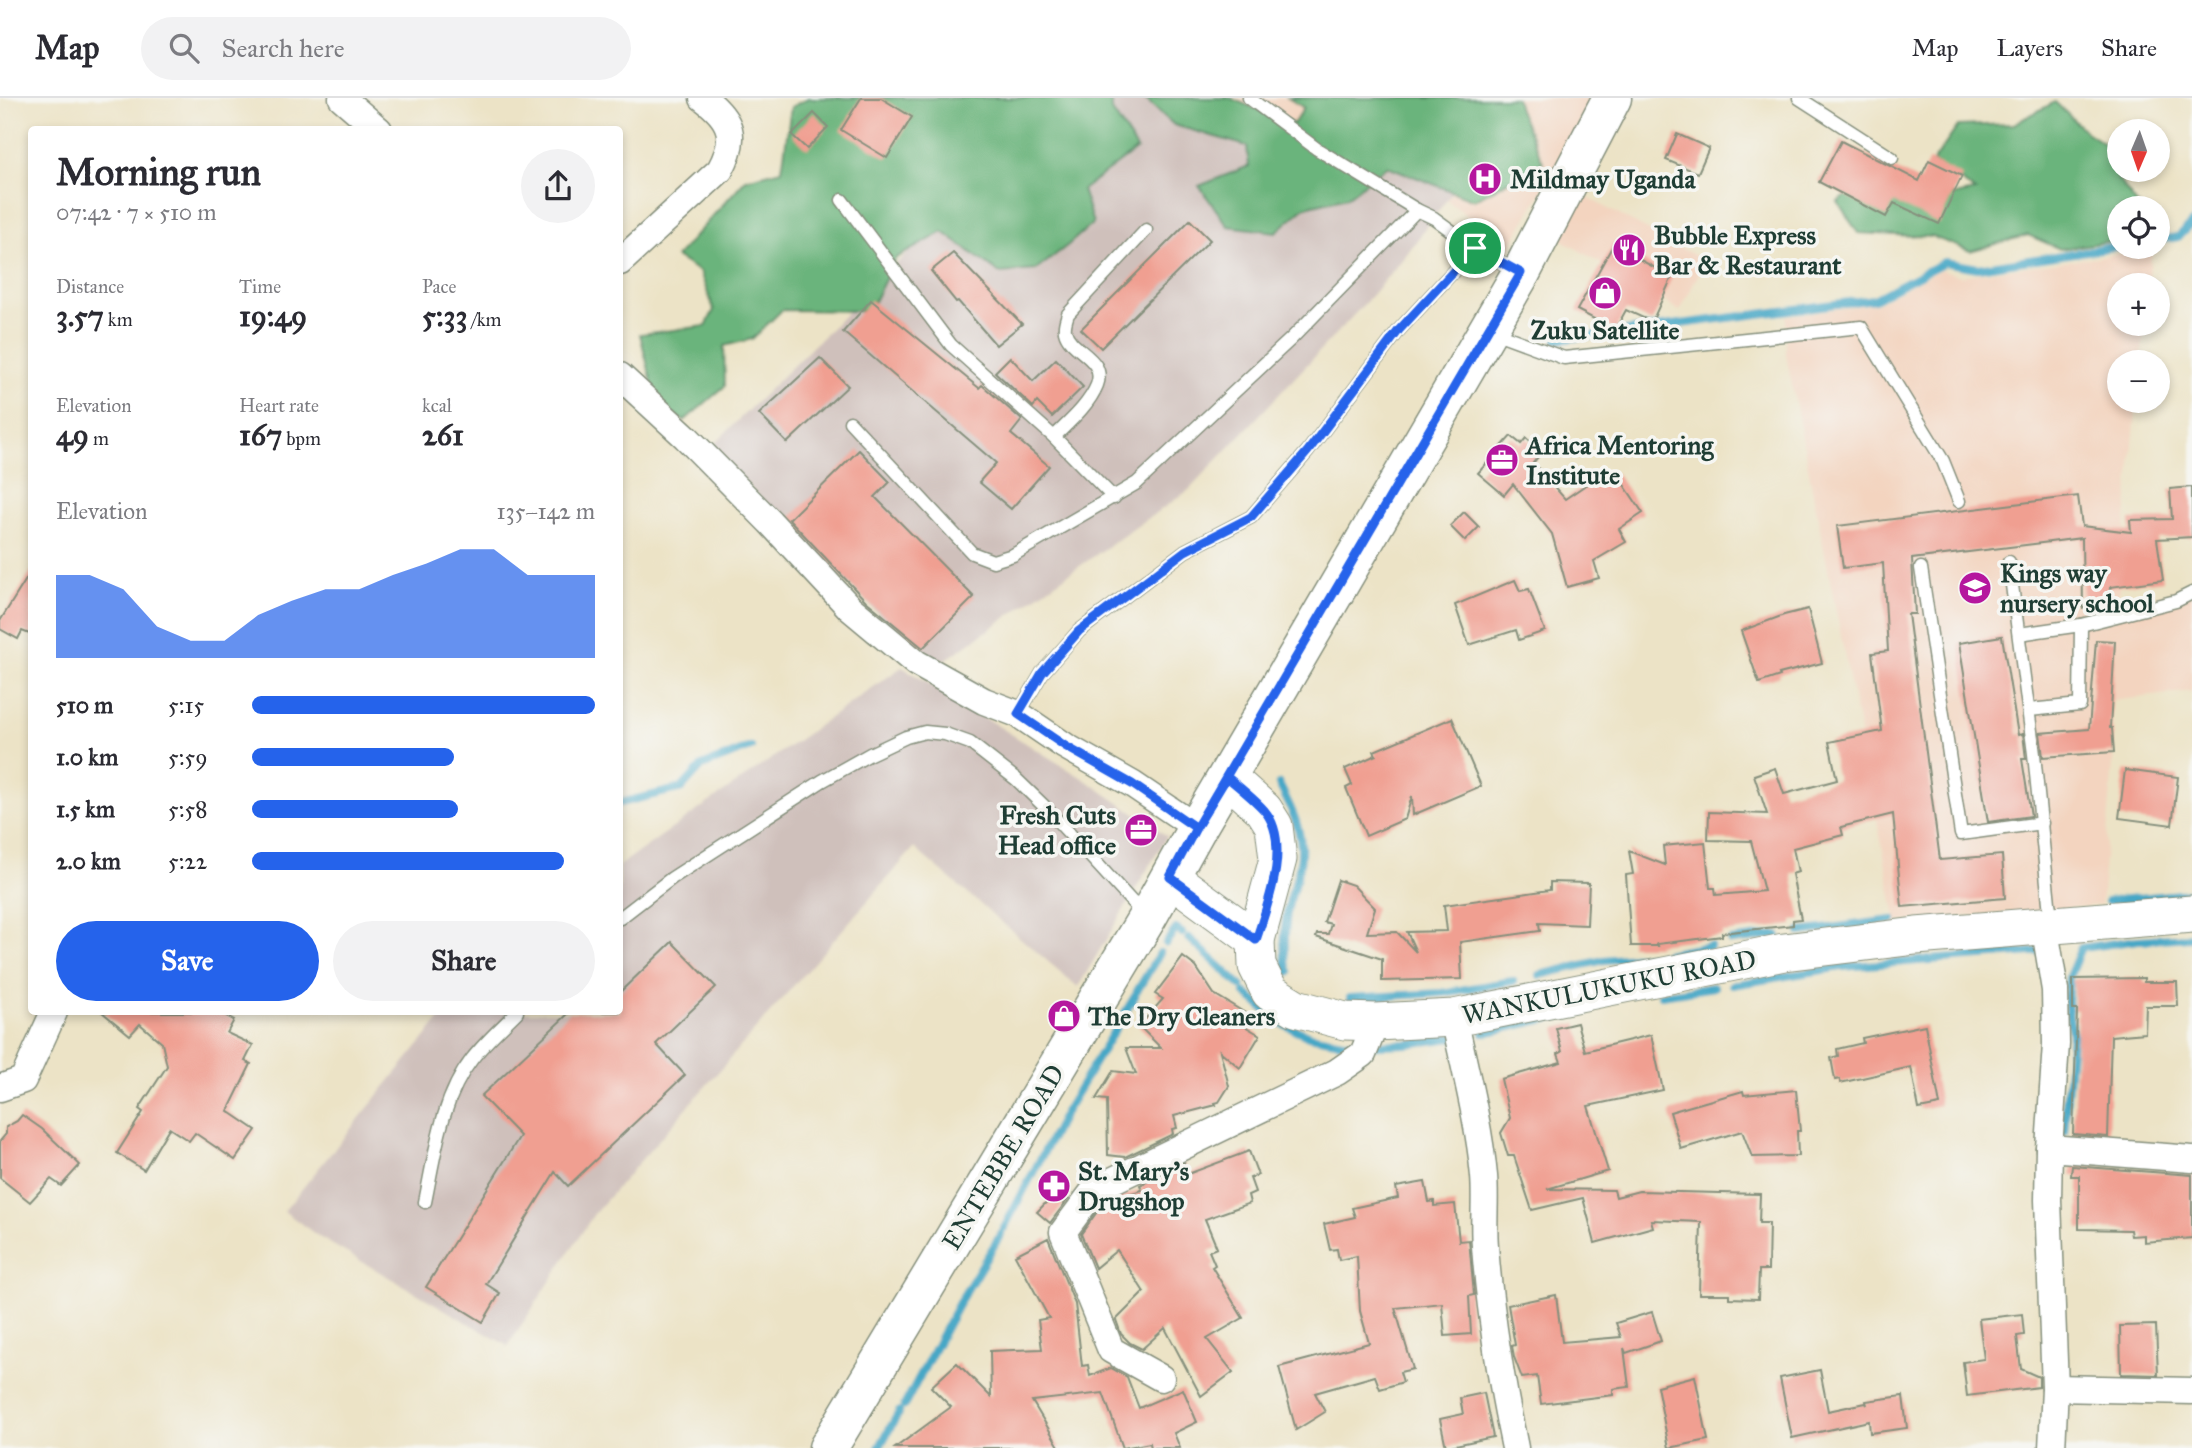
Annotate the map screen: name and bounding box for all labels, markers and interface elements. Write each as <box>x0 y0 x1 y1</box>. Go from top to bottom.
search box <box>141 17 631 80</box>
text: Map <box>35 28 99 68</box>
icon: search <box>165 29 203 67</box>
text: Search here <box>221 32 345 64</box>
text: Map <box>1912 33 1959 63</box>
text: Layers <box>1997 33 2063 63</box>
text: Share <box>2101 33 2157 63</box>
north arrow <box>2107 119 2170 182</box>
map controls <box>2107 119 2170 413</box>
text: Morning run <box>56 149 261 195</box>
button: share <box>521 149 595 223</box>
hospital icon: Mildmay Uganda <box>1466 160 1504 198</box>
place label: Mildmay Uganda <box>1510 163 1696 196</box>
button: locate <box>2107 196 2170 259</box>
text: 07:42 · 7 × 510 m <box>56 198 217 226</box>
pin <box>1445 218 1505 278</box>
place label: Bubble Express Bar & Restaurant <box>1654 219 1842 281</box>
icon: arrive <box>1456 229 1494 267</box>
restaurant icon: Bubble Express Bar & Restaurant <box>1610 231 1648 269</box>
button: + <box>2107 273 2170 336</box>
shop icon: Zuku Satellite <box>1586 274 1624 312</box>
text: Distance <box>56 275 124 298</box>
text: Time <box>239 275 281 298</box>
text: Pace <box>422 275 456 298</box>
text: 3.57 <box>56 298 104 334</box>
text: 19:49 <box>239 298 307 334</box>
text: 5:33 <box>422 298 468 334</box>
text: km <box>104 308 133 331</box>
text: /km <box>468 308 502 331</box>
place label: Zuku Satellite <box>1531 314 1680 346</box>
button: − <box>2107 350 2170 413</box>
text: Elevation <box>56 394 131 417</box>
text: Heart rate <box>239 394 319 417</box>
text: kcal <box>422 394 452 417</box>
text: 49 <box>56 417 89 453</box>
text: 167 <box>239 417 282 453</box>
text: 261 <box>422 417 464 453</box>
text: m <box>89 427 109 450</box>
text: bpm <box>282 427 321 450</box>
place label: Africa Mentoring Institute <box>1524 429 1714 491</box>
office icon: Africa Mentoring Institute <box>1483 441 1521 479</box>
text: Elevation <box>56 497 147 525</box>
text: 135–142 m <box>496 497 595 525</box>
place label: Kings way nursery school <box>2000 557 2155 619</box>
school or university icon: Kings way nursery school <box>1956 569 1994 607</box>
text: 510 m <box>56 691 113 719</box>
text: 5:15 <box>168 691 204 719</box>
text: 1.0 km <box>56 743 118 771</box>
text: 5:59 <box>168 743 208 771</box>
text: 1.5 km <box>56 795 115 823</box>
text: 5:58 <box>168 795 207 823</box>
place label: Fresh Cuts Head office <box>998 799 1117 861</box>
office icon: Fresh Cuts Head office <box>1122 811 1160 849</box>
text: 2.0 km <box>56 847 121 875</box>
text: 5:22 <box>168 847 207 875</box>
button: Save <box>56 921 319 1001</box>
button: Share <box>333 921 595 1001</box>
street label: WANKULUKUKU ROAD <box>1459 943 1759 1031</box>
shop icon: The Dry Cleaners <box>1045 997 1083 1035</box>
place label: The Dry Cleaners <box>1087 1000 1276 1032</box>
street label: ENTEBBE ROAD <box>935 1058 1071 1256</box>
place label: St. Mary's Drugshop <box>1078 1155 1190 1218</box>
pharmacy icon: St. Mary's Drugshop <box>1035 1167 1073 1205</box>

